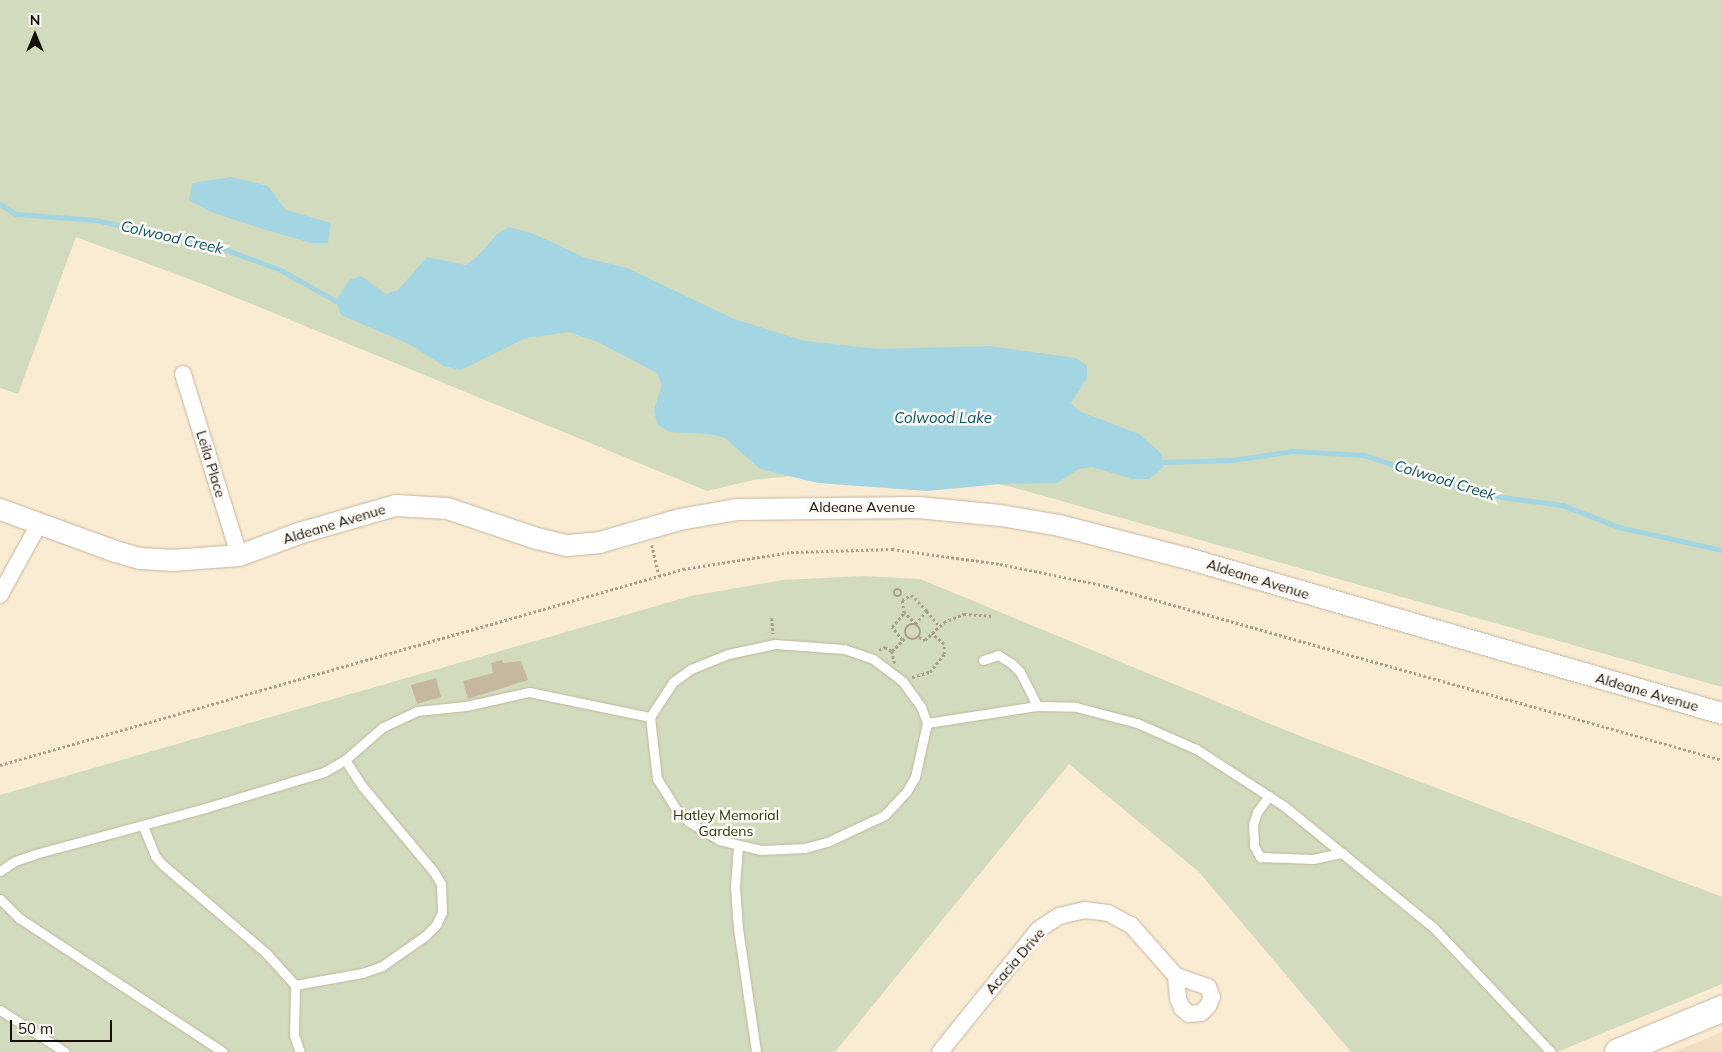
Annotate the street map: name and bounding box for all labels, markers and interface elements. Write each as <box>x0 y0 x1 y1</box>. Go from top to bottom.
north arrow <box>10 10 60 60</box>
text: N <box>30 11 40 29</box>
water label: Colwood Creek <box>119 216 225 258</box>
water label: Colwood Lake <box>894 409 992 427</box>
street label: Leila Place <box>193 428 229 500</box>
water label: Colwood Creek <box>1392 456 1498 504</box>
street label: Aldeane Avenue <box>809 499 915 515</box>
street label: Aldeane Avenue <box>281 500 387 548</box>
street label: Aldeane Avenue <box>1205 555 1311 603</box>
street label: Aldeane Avenue <box>1594 669 1700 715</box>
park label: Hatley Memorial Gardens <box>673 807 779 840</box>
street label: Acacia Drive <box>982 925 1048 997</box>
scale bar <box>12 1010 115 1042</box>
text: 50 m <box>18 1019 53 1038</box>

